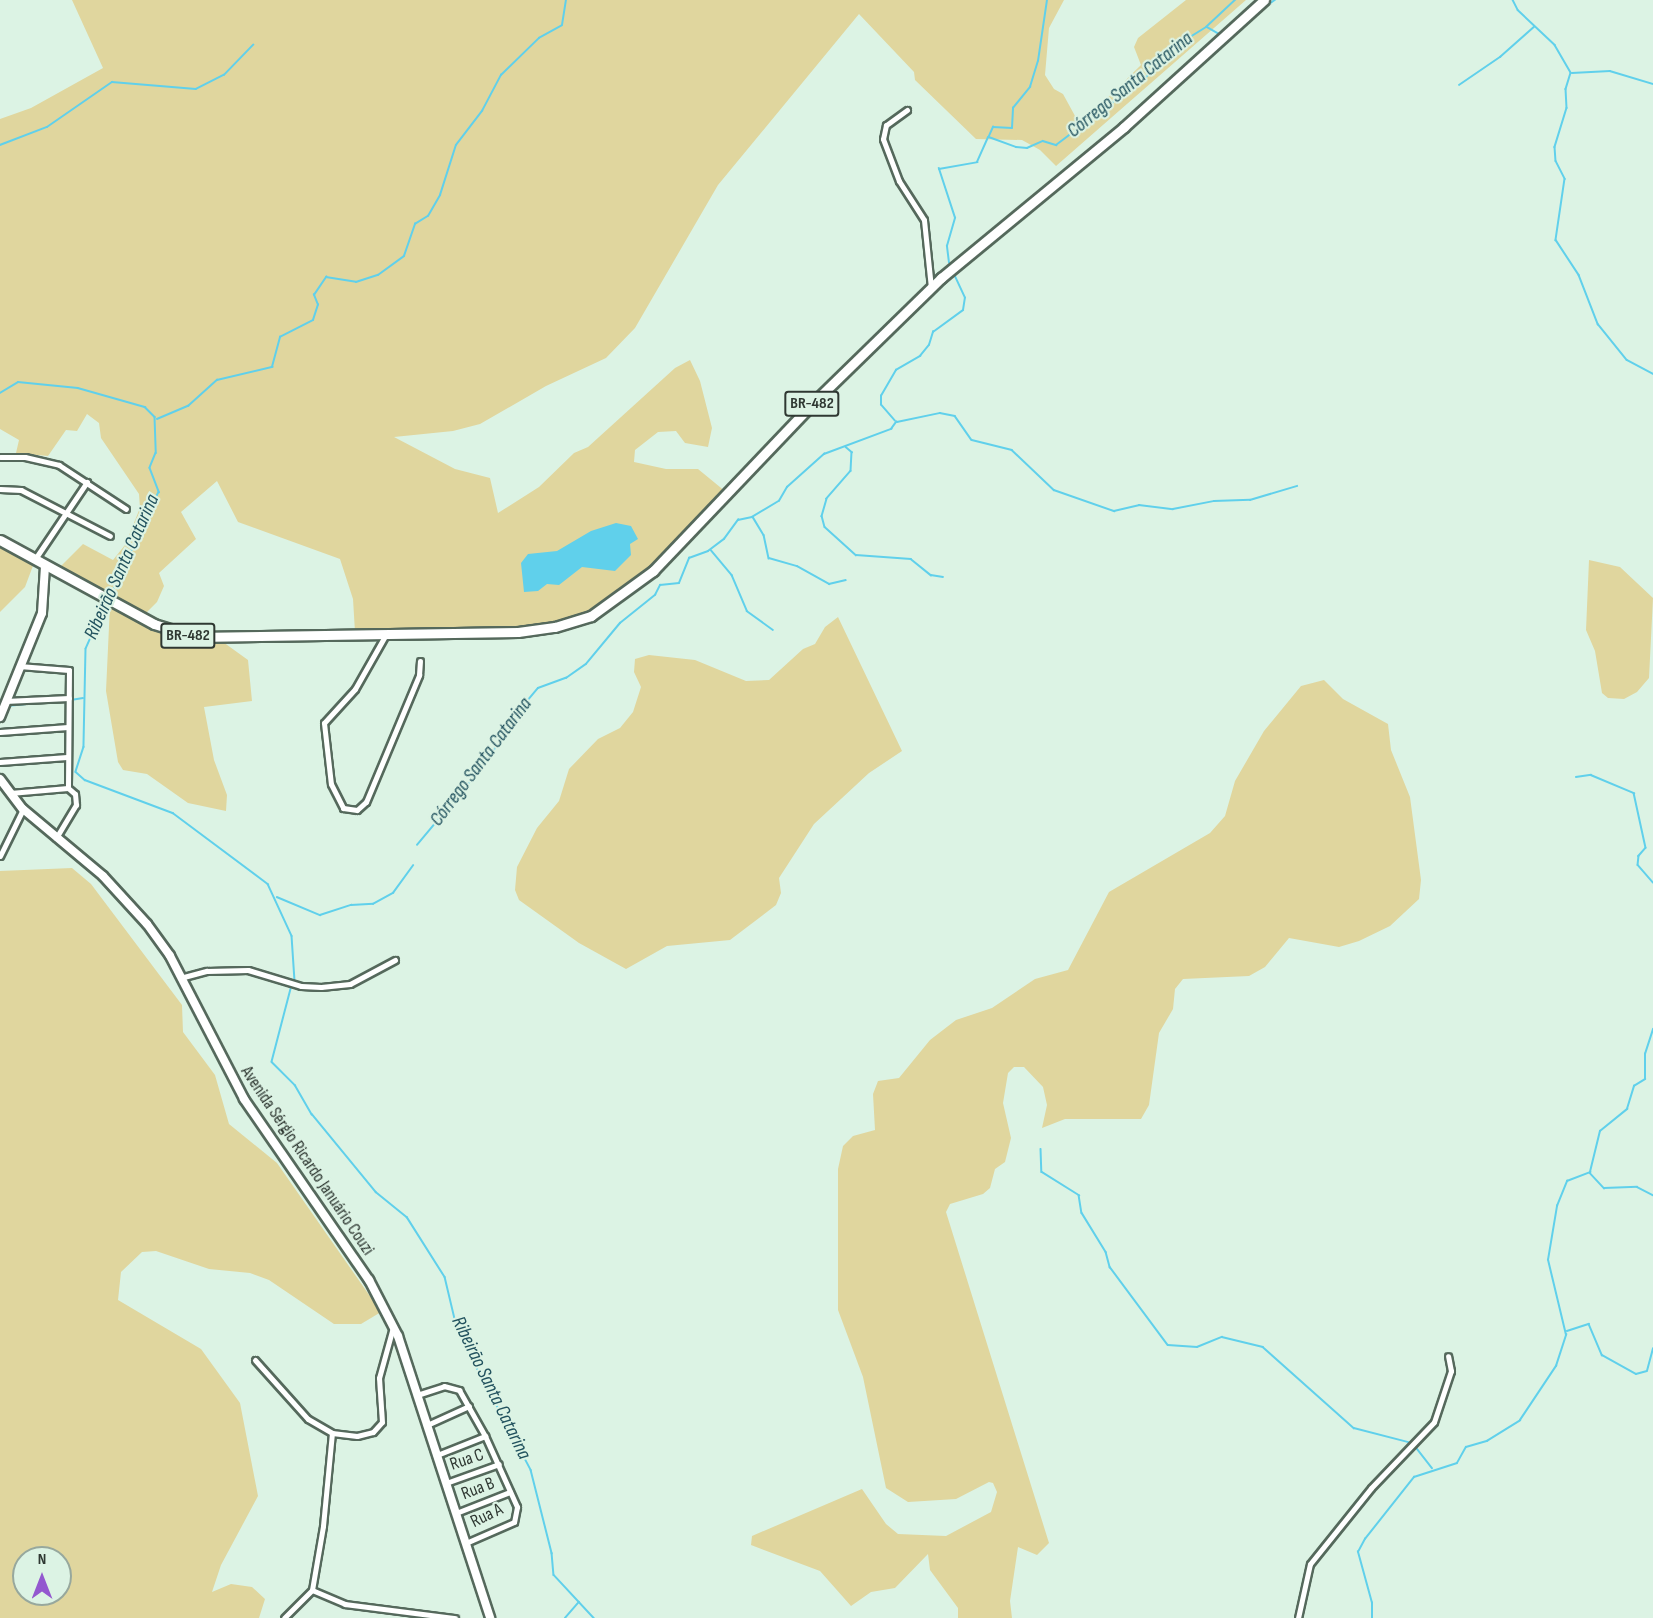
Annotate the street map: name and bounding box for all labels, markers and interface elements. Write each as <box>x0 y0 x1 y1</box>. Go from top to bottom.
water label: Córrego Santa Catarina <box>1062 27 1198 143</box>
road number: BR-482 <box>784 391 840 417</box>
water label: Ribeirão Santa Catarina <box>79 491 165 643</box>
road number: BR-482 <box>160 623 216 649</box>
water label: Córrego Santa Catarina <box>425 693 537 831</box>
street label: Avenida Sérgio Ricardo Januário Couzi <box>236 1062 378 1260</box>
water label: Ribeirão Santa Catarina <box>446 1313 536 1463</box>
street label: Rua C <box>447 1444 487 1476</box>
street label: Rua B <box>458 1473 498 1505</box>
street label: Rua A <box>467 1499 507 1533</box>
north arrow <box>12 1546 72 1606</box>
text: N <box>38 1550 46 1569</box>

